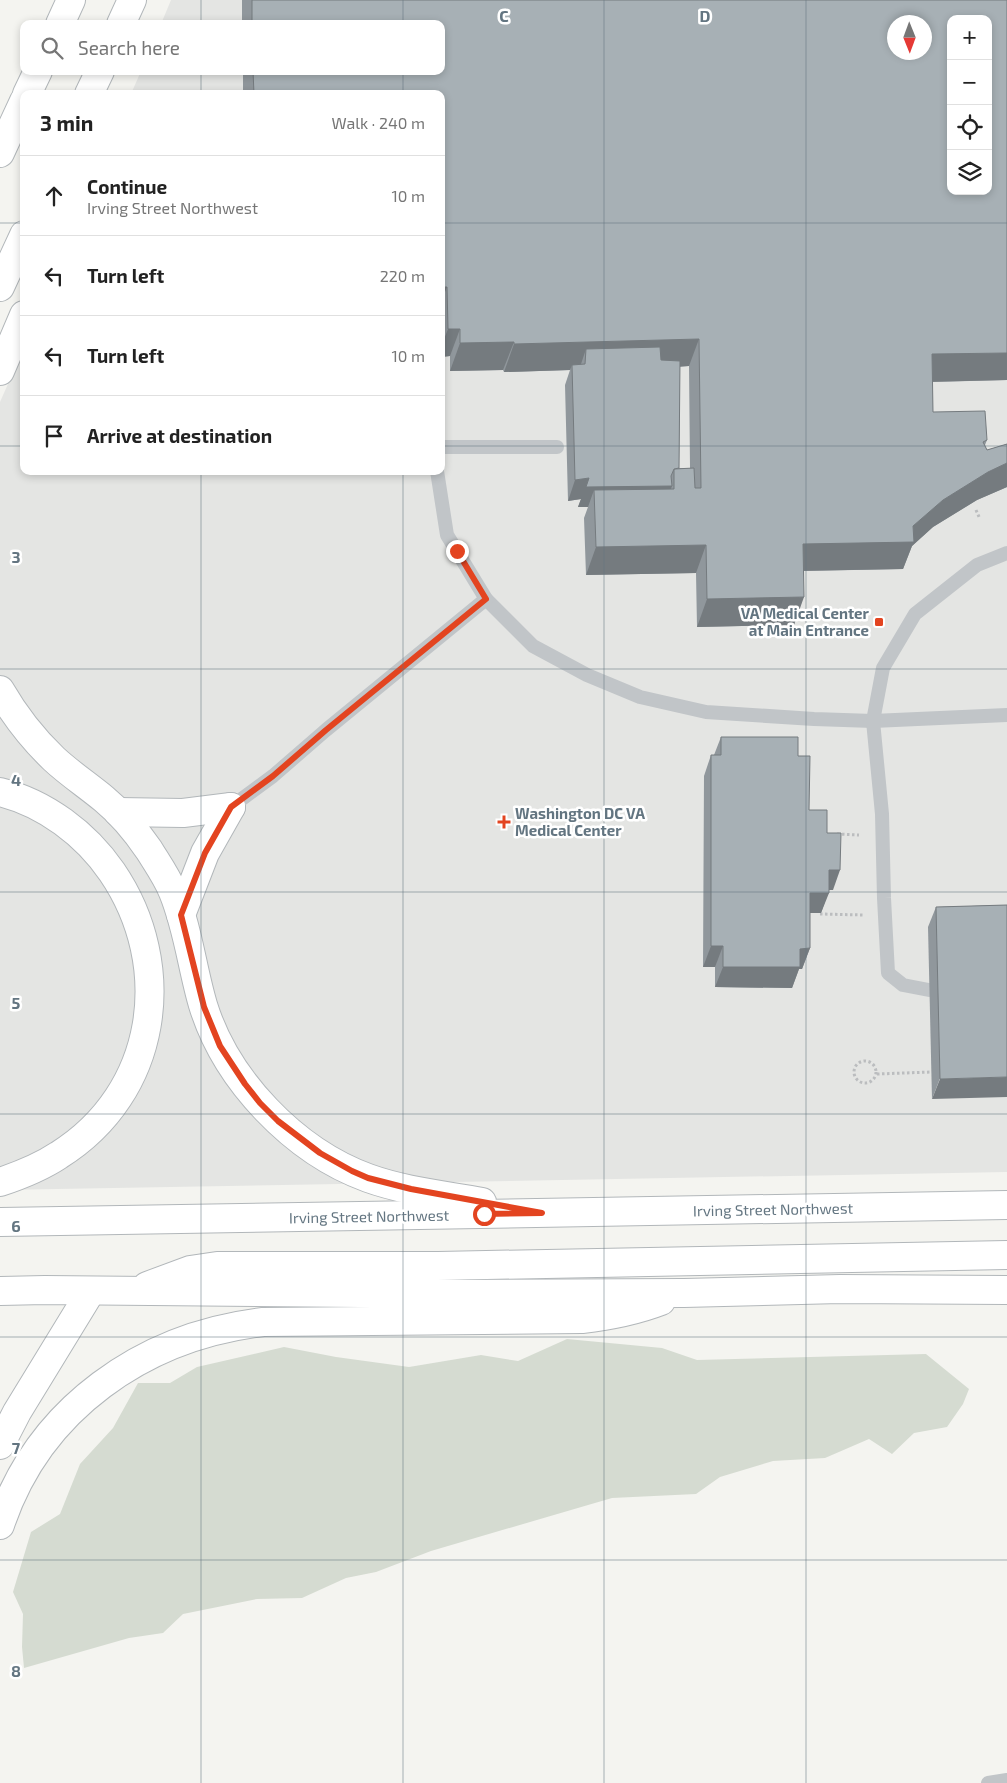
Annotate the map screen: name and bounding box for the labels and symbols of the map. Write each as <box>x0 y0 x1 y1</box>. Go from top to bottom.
text: C <box>499 6 509 25</box>
text: D <box>700 6 711 25</box>
north arrow <box>887 15 932 60</box>
route end <box>446 540 469 563</box>
text: 3 <box>11 547 21 566</box>
place label: VA Medical Center at Main Entrance <box>741 604 870 639</box>
marker: VA Medical Center at Main Entrance <box>873 616 885 628</box>
text: 4 <box>11 770 21 789</box>
place label: Washington DC VA Medical Center <box>515 804 645 839</box>
marker: Washington DC VA Medical Center <box>497 815 511 829</box>
text: 5 <box>12 993 21 1012</box>
street label: Irving Street Northwest <box>693 1199 854 1219</box>
route start <box>473 1203 496 1226</box>
street label: Irving Street Northwest <box>289 1206 450 1226</box>
text: 6 <box>11 1216 21 1235</box>
text: 7 <box>12 1438 21 1457</box>
text: 8 <box>11 1661 21 1680</box>

